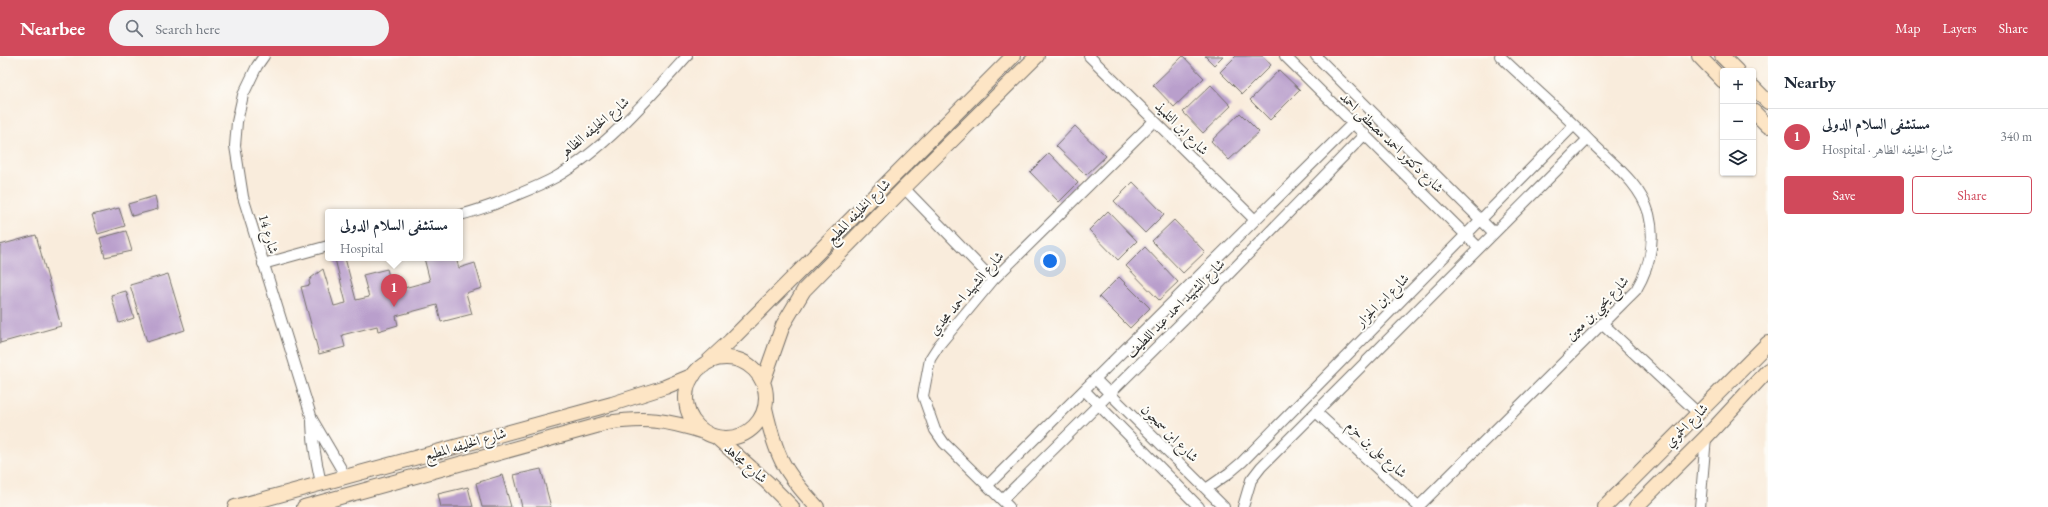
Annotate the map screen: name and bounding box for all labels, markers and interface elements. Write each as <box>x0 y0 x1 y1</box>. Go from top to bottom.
search box <box>109 10 389 46</box>
text: Nearbee <box>20 16 85 41</box>
icon: search <box>123 17 145 39</box>
text: Search here <box>155 19 220 38</box>
text: Map <box>1895 19 1920 37</box>
text: Layers <box>1942 19 1977 37</box>
text: Share <box>1999 19 2028 37</box>
map controls <box>1720 68 1756 176</box>
button: + <box>1720 68 1756 104</box>
text: Nearby <box>1784 71 1836 93</box>
street label: شارع دكتور احمد مصطفى احمد <box>1334 88 1448 199</box>
street label: شارع الخليفه الظاهر <box>554 92 635 165</box>
street label: شارع ابن التلميذ <box>1149 97 1213 161</box>
button: − <box>1720 104 1756 140</box>
text: مستشفى السلام الدولى <box>1822 114 1930 133</box>
text: 1 <box>1794 128 1800 145</box>
text: 340 m <box>2001 128 2032 145</box>
button: layers <box>1720 140 1756 176</box>
text: Hospital · شارع الخليفه الظاهر <box>1822 141 1953 158</box>
street label: شارع الخليفه المطيع <box>822 175 898 251</box>
button: Save <box>1784 176 1904 214</box>
button: Share <box>1912 176 2032 214</box>
popup <box>325 209 463 261</box>
street label: شارع 14 <box>252 212 283 257</box>
text: مستشفى السلام الدولى <box>340 215 448 234</box>
text: Hospital <box>340 240 383 257</box>
street label: شارع الشهيد احمد مجدي <box>925 247 1010 341</box>
your location <box>1040 251 1060 271</box>
street label: شارع الشهيد احمد عبد اللطيف <box>1122 255 1230 363</box>
street label: شارع ابن الجزار <box>1350 269 1415 334</box>
street label: شارع يحيي بن معين <box>1562 272 1635 347</box>
pin: 1 <box>381 274 407 307</box>
street label: شارع الحموي <box>1660 399 1714 453</box>
street label: شارع ابن سمجون <box>1135 400 1203 468</box>
street label: شارع على بن حزم <box>1340 416 1411 485</box>
street label: شارع الخليفه المطيع <box>422 424 510 469</box>
street label: شارع مجاهد <box>719 439 771 489</box>

